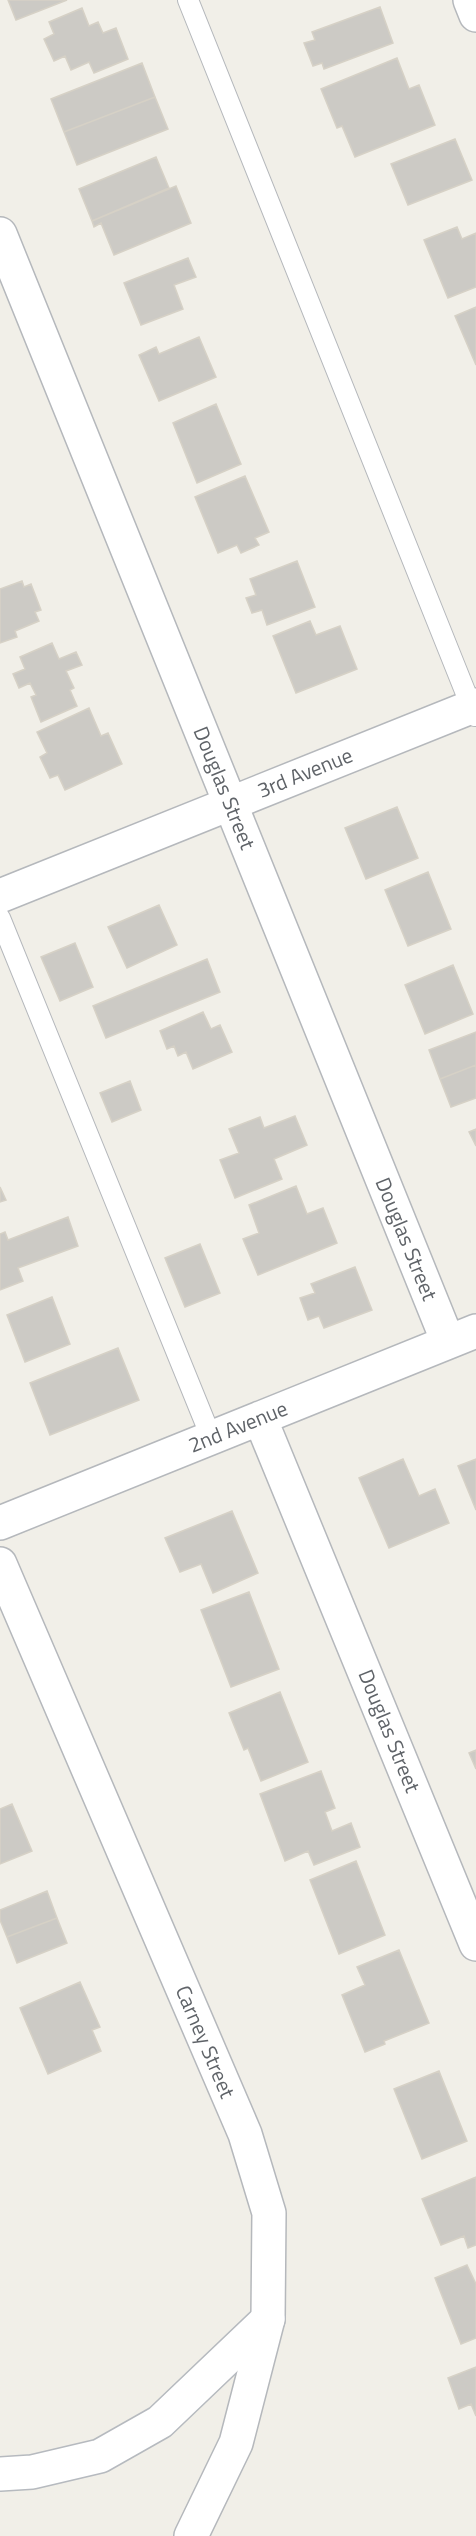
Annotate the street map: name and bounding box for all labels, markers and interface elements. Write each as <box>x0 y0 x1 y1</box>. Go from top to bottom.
street label: Douglas Street <box>186 721 264 855</box>
street label: 3rd Avenue <box>252 738 357 806</box>
street label: Douglas Street <box>368 1172 446 1306</box>
street label: 2nd Avenue <box>183 1392 292 1460</box>
street label: Douglas Street <box>351 1664 429 1798</box>
street label: Carney Street <box>168 1980 244 2104</box>

